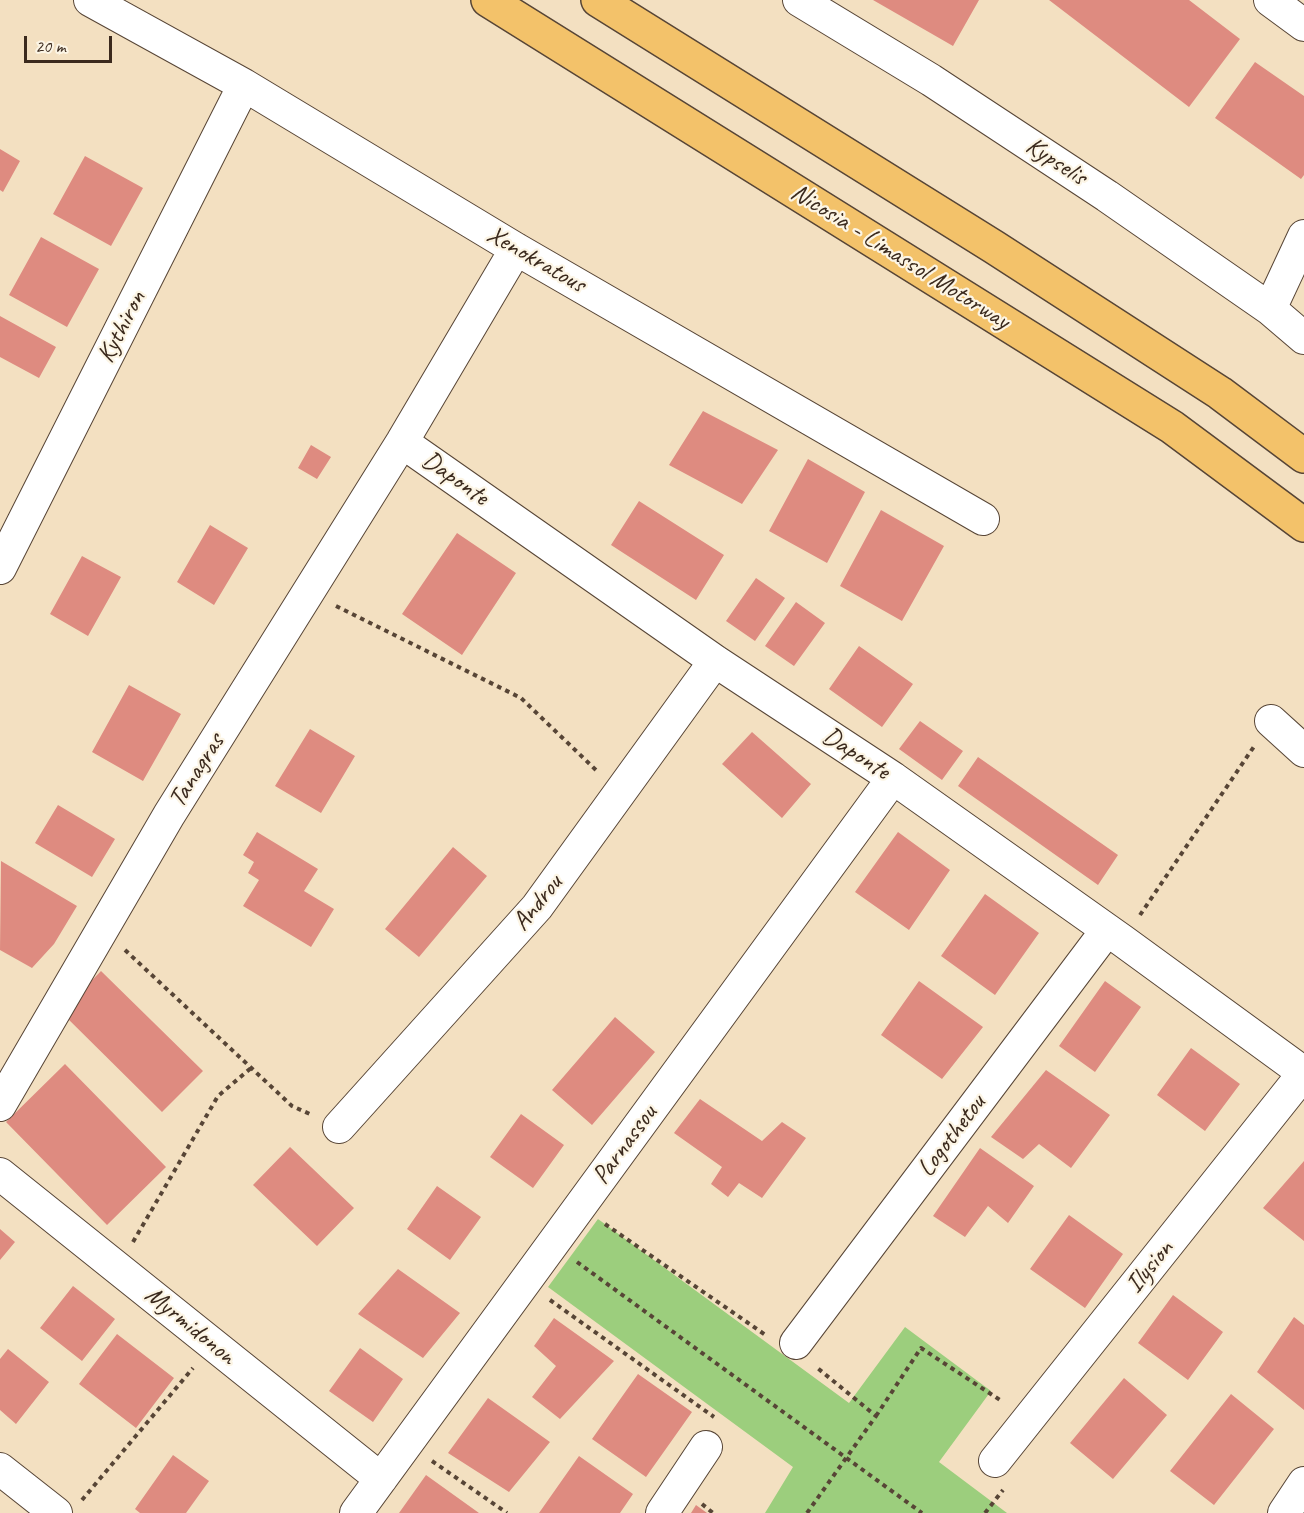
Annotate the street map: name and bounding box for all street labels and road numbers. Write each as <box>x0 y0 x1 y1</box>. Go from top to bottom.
street label: Kypselis <box>1020 131 1092 193</box>
street label: Nicosia - Limassol Motorway <box>785 177 1015 337</box>
street label: Xenokratous <box>481 219 591 301</box>
street label: Kythiron <box>91 286 153 368</box>
street label: Daponte <box>416 445 494 513</box>
street label: Daponte <box>816 721 896 787</box>
street label: Tanagras <box>162 728 232 814</box>
street label: Androu <box>506 869 570 937</box>
street label: Logothetou <box>911 1089 993 1183</box>
street label: Parnassou <box>586 1099 664 1191</box>
street label: Ilysion <box>1119 1234 1181 1300</box>
street label: Myrmidonon <box>138 1280 242 1372</box>

